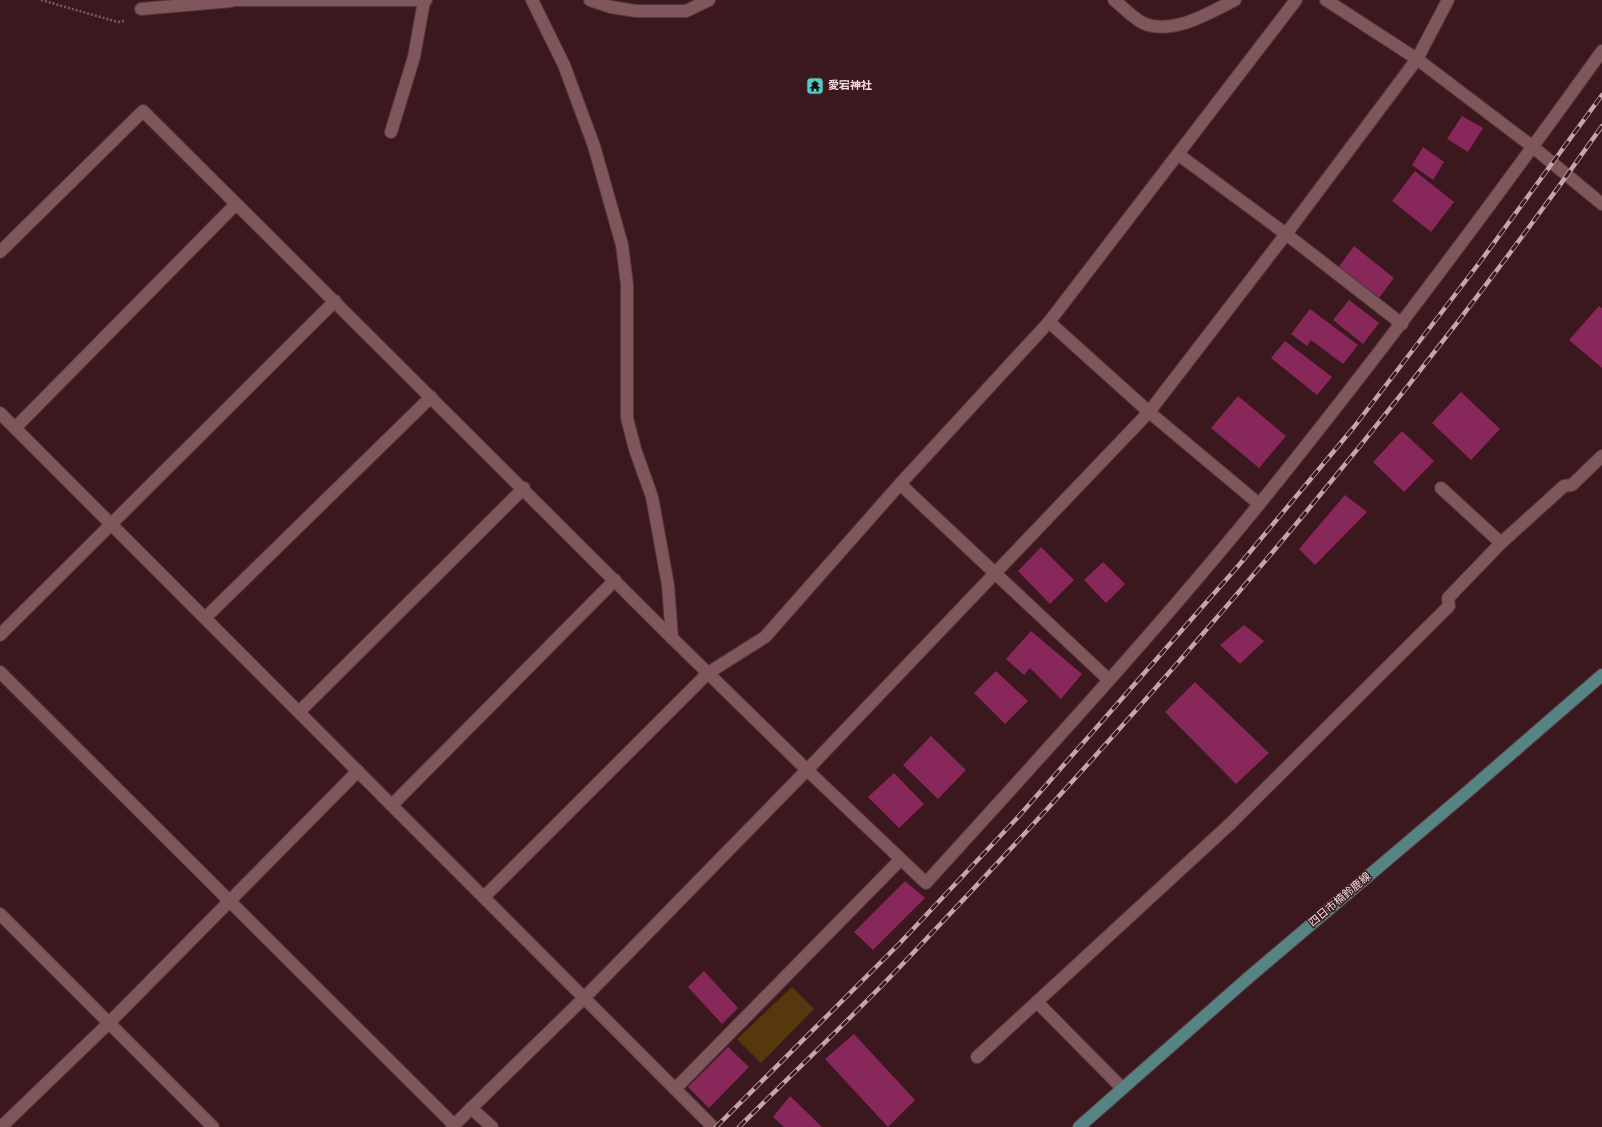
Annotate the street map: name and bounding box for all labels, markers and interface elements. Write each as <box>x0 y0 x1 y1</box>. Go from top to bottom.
temple icon: 愛宕神社 <box>805 76 825 96</box>
place label: 愛宕神社 <box>828 79 872 93</box>
street label: 四日市楠鈴鹿線 <box>1306 870 1374 930</box>

